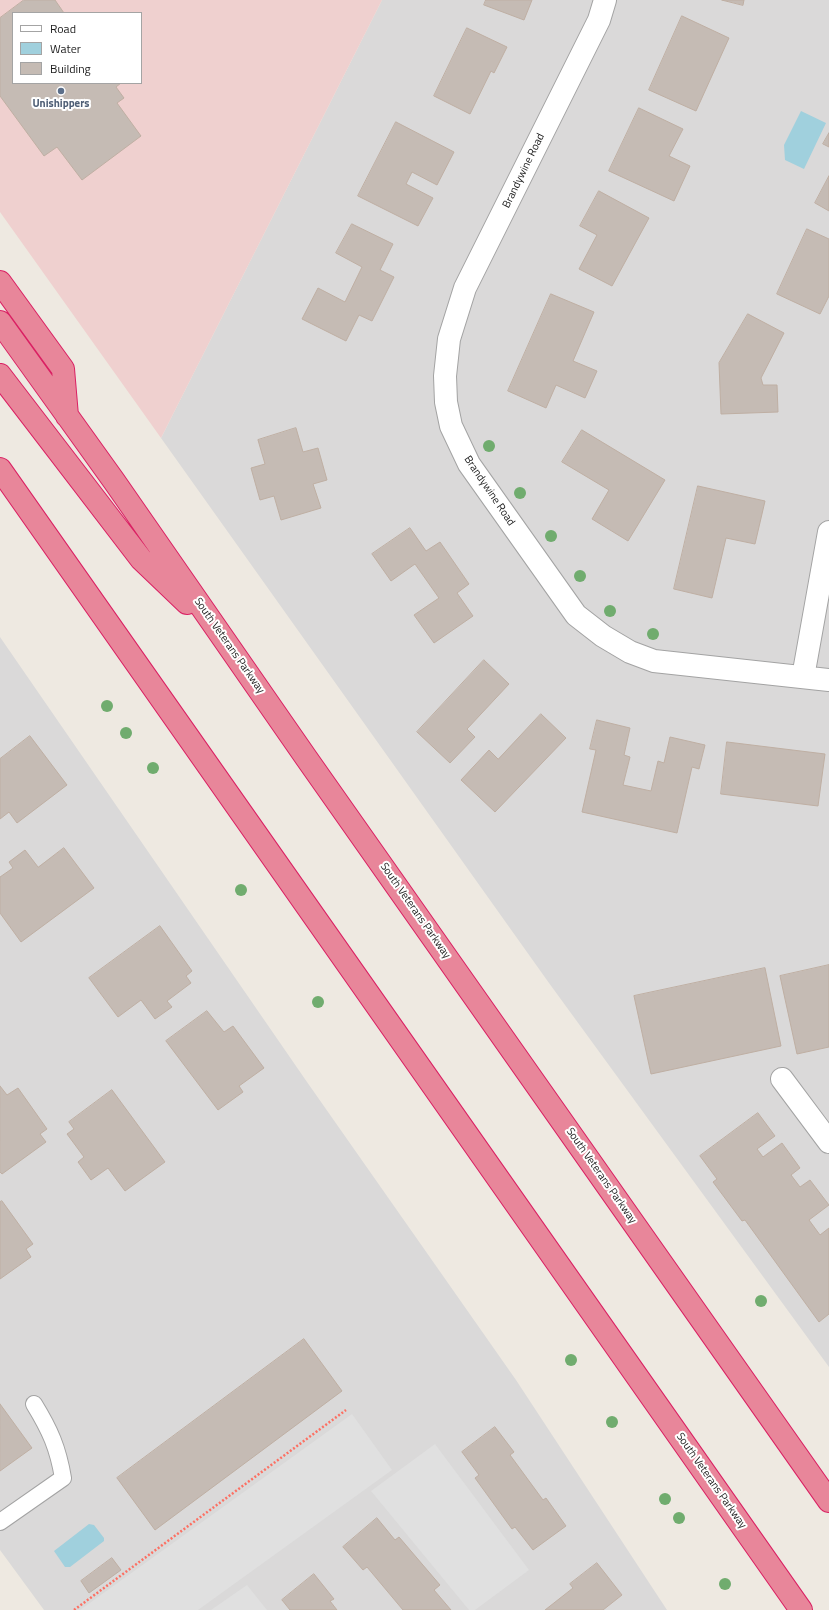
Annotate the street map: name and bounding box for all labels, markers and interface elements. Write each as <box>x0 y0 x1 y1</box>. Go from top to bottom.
legend <box>12 12 142 84</box>
text: Road <box>50 19 76 38</box>
text: Water <box>50 39 81 58</box>
text: Building <box>50 59 91 78</box>
marker: Unishippers <box>56 86 66 96</box>
place label: Unishippers <box>32 97 90 111</box>
street label: Brandywine Road <box>500 131 548 211</box>
street label: Brandywine Road <box>461 453 517 529</box>
street label: South Veterans Parkway <box>191 596 267 696</box>
street label: South Veterans Parkway <box>377 861 453 961</box>
street label: South Veterans Parkway <box>563 1126 639 1226</box>
street label: South Veterans Parkway <box>673 1431 749 1531</box>

